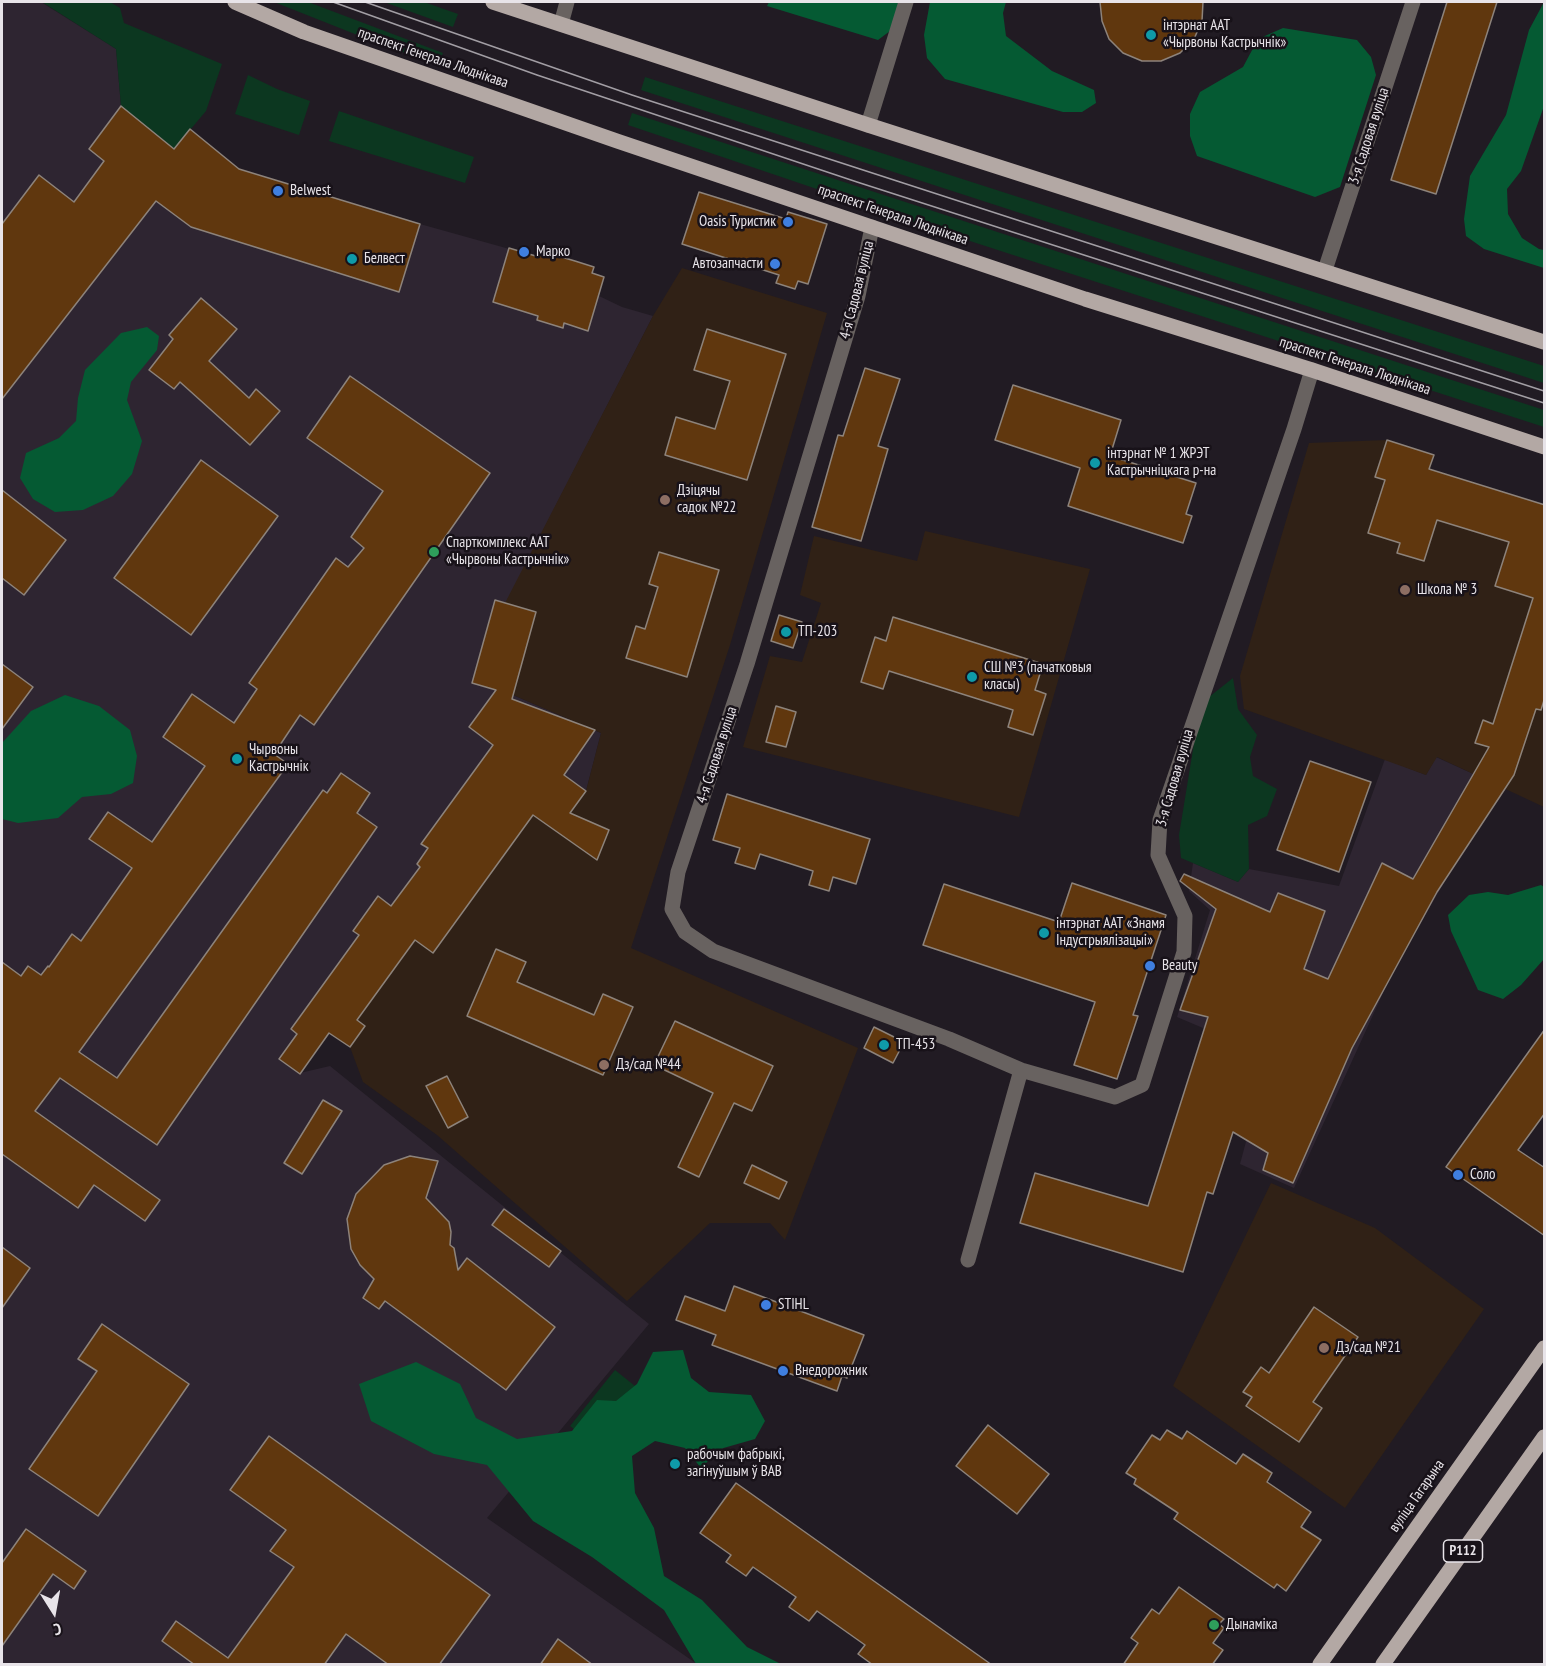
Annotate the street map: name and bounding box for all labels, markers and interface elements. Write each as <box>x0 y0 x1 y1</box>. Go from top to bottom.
place label: інтэрнат ААТ «Чырвоны Кастрычнік» <box>1163 17 1286 52</box>
street label: праспект Генерала Люднікава <box>355 24 511 92</box>
marker: інтэрнат ААТ «Чырвоны Кастрычнік» <box>1144 28 1158 42</box>
street label: 3-я Садовая вуліца <box>1345 85 1393 187</box>
street label: праспект Генерала Люднікава <box>815 181 971 249</box>
place label: Belwest <box>290 182 331 200</box>
marker: Belwest <box>271 184 285 198</box>
place label: Oasis Туристик <box>699 213 776 231</box>
marker: Oasis Туристик <box>781 215 795 229</box>
street label: 4-я Садовая вуліца <box>836 239 878 341</box>
place label: Марко <box>536 243 570 261</box>
marker: Марко <box>517 245 531 259</box>
place label: Белвест <box>364 250 405 268</box>
marker: Белвест <box>345 252 359 266</box>
place label: Автозапчасти <box>693 255 763 273</box>
marker: Автозапчасти <box>768 257 782 271</box>
street label: праспект Генерала Люднікава <box>1277 333 1433 399</box>
place label: інтэрнат № 1 ЖРЭТ Кастрычніцкага р-на <box>1107 445 1216 480</box>
marker: інтэрнат № 1 ЖРЭТ Кастрычніцкага р-на <box>1088 456 1102 470</box>
place label: Дзіцячы садок №22 <box>677 482 736 517</box>
marker: Дзіцячы садок №22 <box>658 493 672 507</box>
place label: Спарткомплекс ААТ «Чырвоны Кастрычнік» <box>446 534 569 569</box>
marker: Спарткомплекс ААТ «Чырвоны Кастрычнік» <box>427 545 441 559</box>
place label: Школа № 3 <box>1417 581 1477 599</box>
marker: Школа № 3 <box>1398 583 1412 597</box>
place label: ТП-203 <box>798 623 837 641</box>
marker: ТП-203 <box>779 625 793 639</box>
place label: СШ №3 (пачатковыя класы) <box>984 659 1092 694</box>
marker: СШ №3 (пачатковыя класы) <box>965 670 979 684</box>
street label: 4-я Садовая вуліца <box>693 704 741 806</box>
street label: 3-я Садовая вуліца <box>1152 727 1198 829</box>
place label: Чырвоны Кастрычнік <box>249 741 308 776</box>
marker: Чырвоны Кастрычнік <box>230 752 244 766</box>
place label: інтэрнат ААТ «Знамя Індустрыялізацыі» <box>1056 915 1165 950</box>
marker: інтэрнат ААТ «Знамя Індустрыялізацыі» <box>1037 926 1051 940</box>
place label: Beauty <box>1162 957 1197 975</box>
marker: Beauty <box>1143 959 1157 973</box>
place label: ТП-453 <box>896 1036 935 1054</box>
marker: ТП-453 <box>877 1038 891 1052</box>
place label: Дз/сад №44 <box>616 1056 681 1074</box>
marker: Дз/сад №44 <box>597 1058 611 1072</box>
place label: Соло <box>1470 1166 1496 1184</box>
marker: Соло <box>1451 1168 1465 1182</box>
place label: STIHL <box>778 1296 809 1314</box>
marker: STIHL <box>759 1298 773 1312</box>
place label: Дз/сад №21 <box>1336 1339 1401 1357</box>
marker: Дз/сад №21 <box>1317 1341 1331 1355</box>
place label: Внедорожник <box>795 1362 867 1380</box>
marker: Внедорожник <box>776 1364 790 1378</box>
place label: рабочым фабрыкі, загінуўшым ў ВАВ <box>687 1446 785 1481</box>
street label: вуліца Гагарына <box>1385 1456 1449 1536</box>
marker: рабочым фабрыкі, загінуўшым ў ВАВ <box>668 1457 682 1471</box>
road number: Р112 <box>1444 1540 1482 1562</box>
north arrow <box>24 1582 84 1642</box>
place label: Дынаміка <box>1226 1616 1278 1634</box>
marker: Дынаміка <box>1207 1618 1221 1632</box>
text: С <box>52 1619 63 1640</box>

